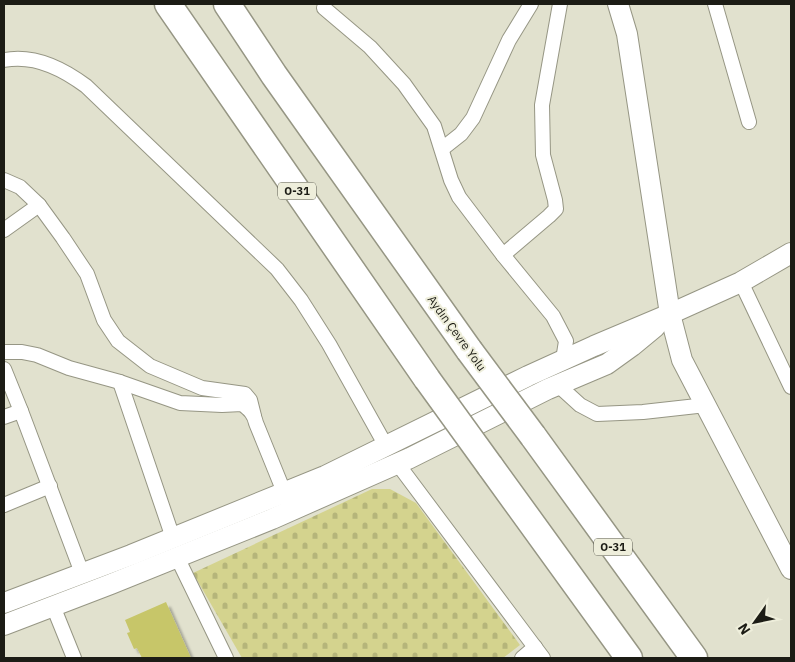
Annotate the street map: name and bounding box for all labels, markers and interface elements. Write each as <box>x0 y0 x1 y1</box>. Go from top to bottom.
road number: O-31 <box>278 182 316 200</box>
street label: Aydın Çevre Yolu <box>424 292 490 374</box>
road number: O-31 <box>594 538 632 556</box>
north arrow <box>730 597 780 647</box>
text: N <box>734 620 754 638</box>

